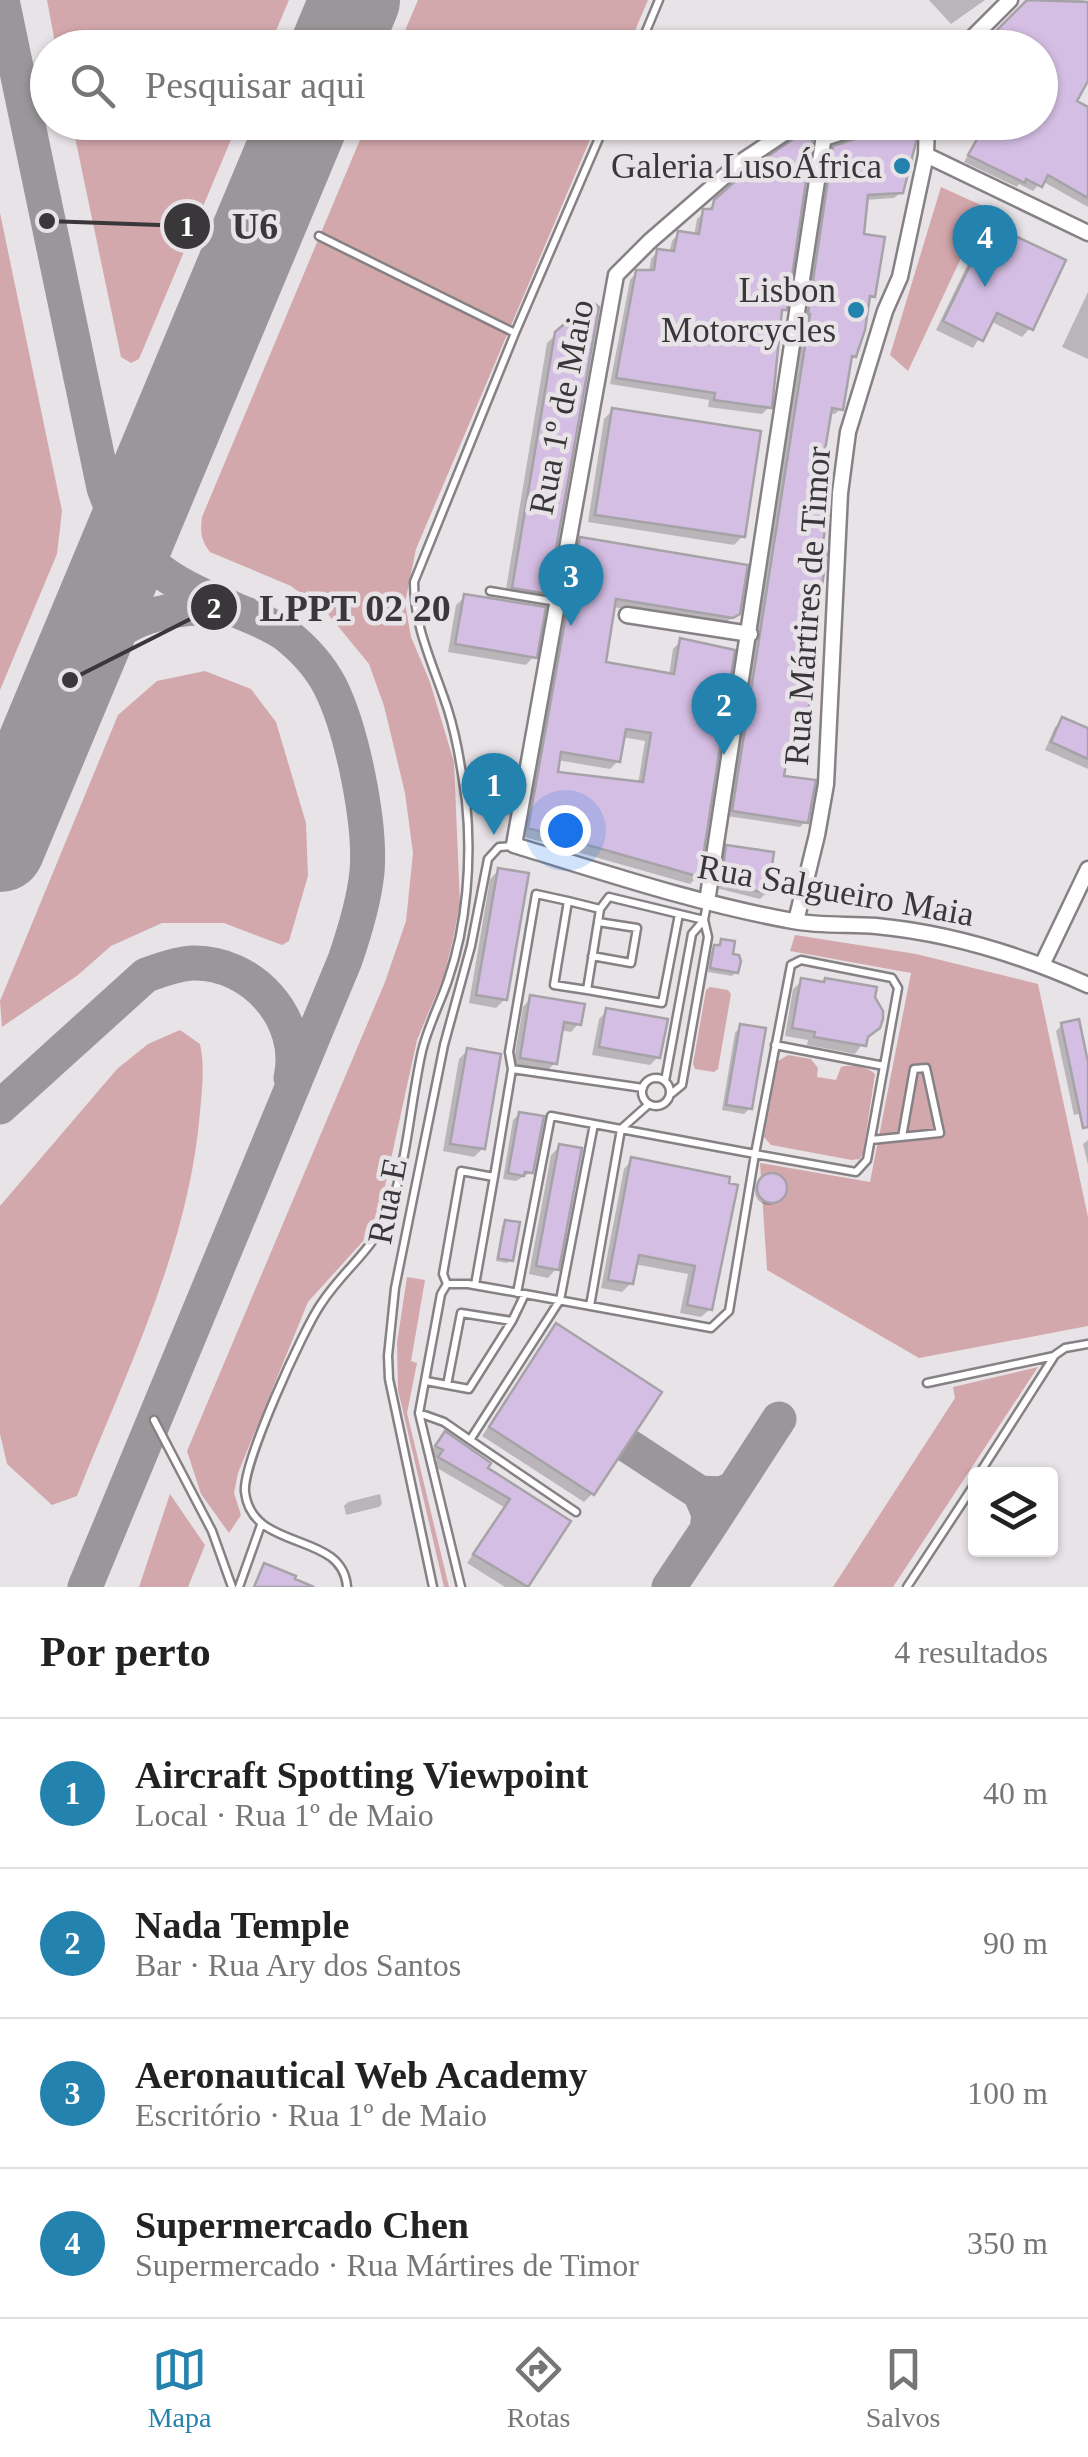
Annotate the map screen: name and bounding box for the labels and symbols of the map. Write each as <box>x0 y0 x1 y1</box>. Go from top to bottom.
place label: Galeria LusoÁfrica <box>611 147 882 186</box>
marker: Galeria LusoÁfrica <box>891 155 913 177</box>
callout: U6 <box>162 192 298 260</box>
pin: 4 <box>952 204 1018 287</box>
text: U6 <box>232 205 278 247</box>
text: 1 <box>180 209 195 242</box>
place label: Lisbon Motorcycles <box>661 271 836 350</box>
street label: Rua 1º de Maio <box>522 296 601 518</box>
marker: Lisbon Motorcycles <box>845 299 867 321</box>
street label: Rua Mártires de Timor <box>777 445 838 767</box>
pin: 3 <box>538 544 604 626</box>
callout: LPPT 02 20 <box>189 573 471 641</box>
text: LPPT 02 20 <box>259 587 451 629</box>
text: 2 <box>207 591 222 624</box>
pin: 2 <box>692 672 756 755</box>
pin: 1 <box>462 752 526 835</box>
your location <box>540 805 591 856</box>
street label: Rua Salgueiro Maia <box>695 847 978 934</box>
street label: Rua E <box>360 1155 415 1247</box>

